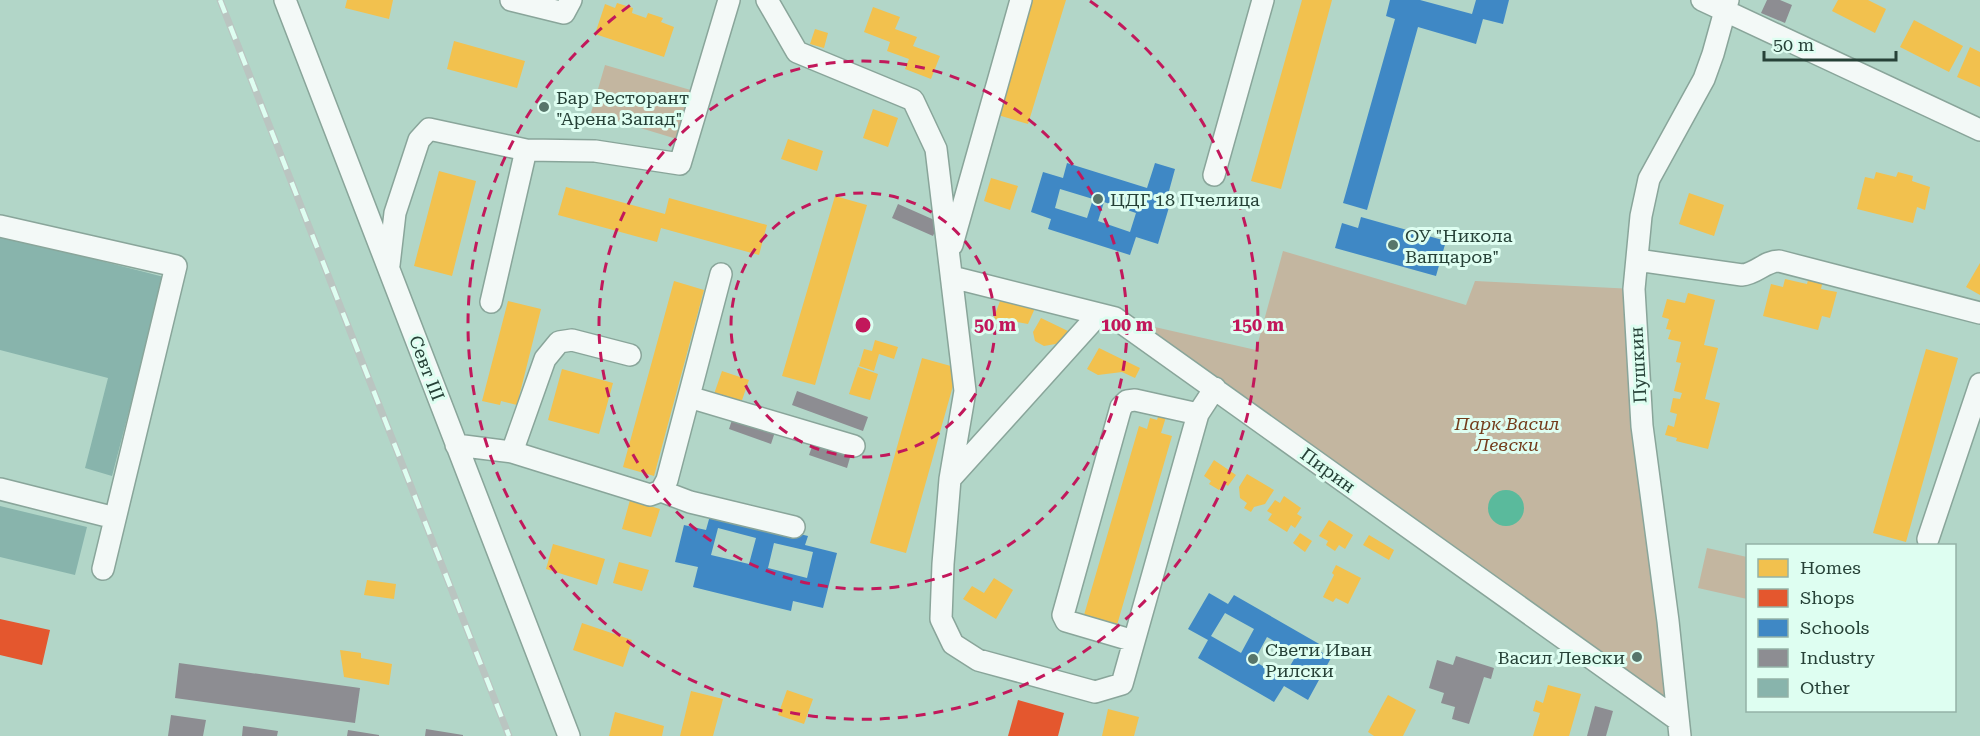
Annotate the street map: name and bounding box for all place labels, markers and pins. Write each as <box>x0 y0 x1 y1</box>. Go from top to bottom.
place label: Бар Ресторант "Арена Запад" <box>556 87 689 129</box>
marker: Бар Ресторант "Арена Запад" <box>537 100 551 114</box>
place label: ЦДГ 18 Пчелица <box>1110 189 1260 210</box>
marker: ЦДГ 18 Пчелица <box>1091 192 1105 206</box>
place label: ОУ "Никола Вапцаров" <box>1405 225 1513 267</box>
marker: ОУ "Никола Вапцаров" <box>1386 238 1400 252</box>
centre of rings <box>853 315 873 335</box>
place label: Свети Иван Рилски <box>1265 639 1372 681</box>
place label: Васил Левски <box>1497 647 1625 668</box>
marker: Васил Левски <box>1630 650 1644 664</box>
marker: Свети Иван Рилски <box>1246 652 1260 666</box>

